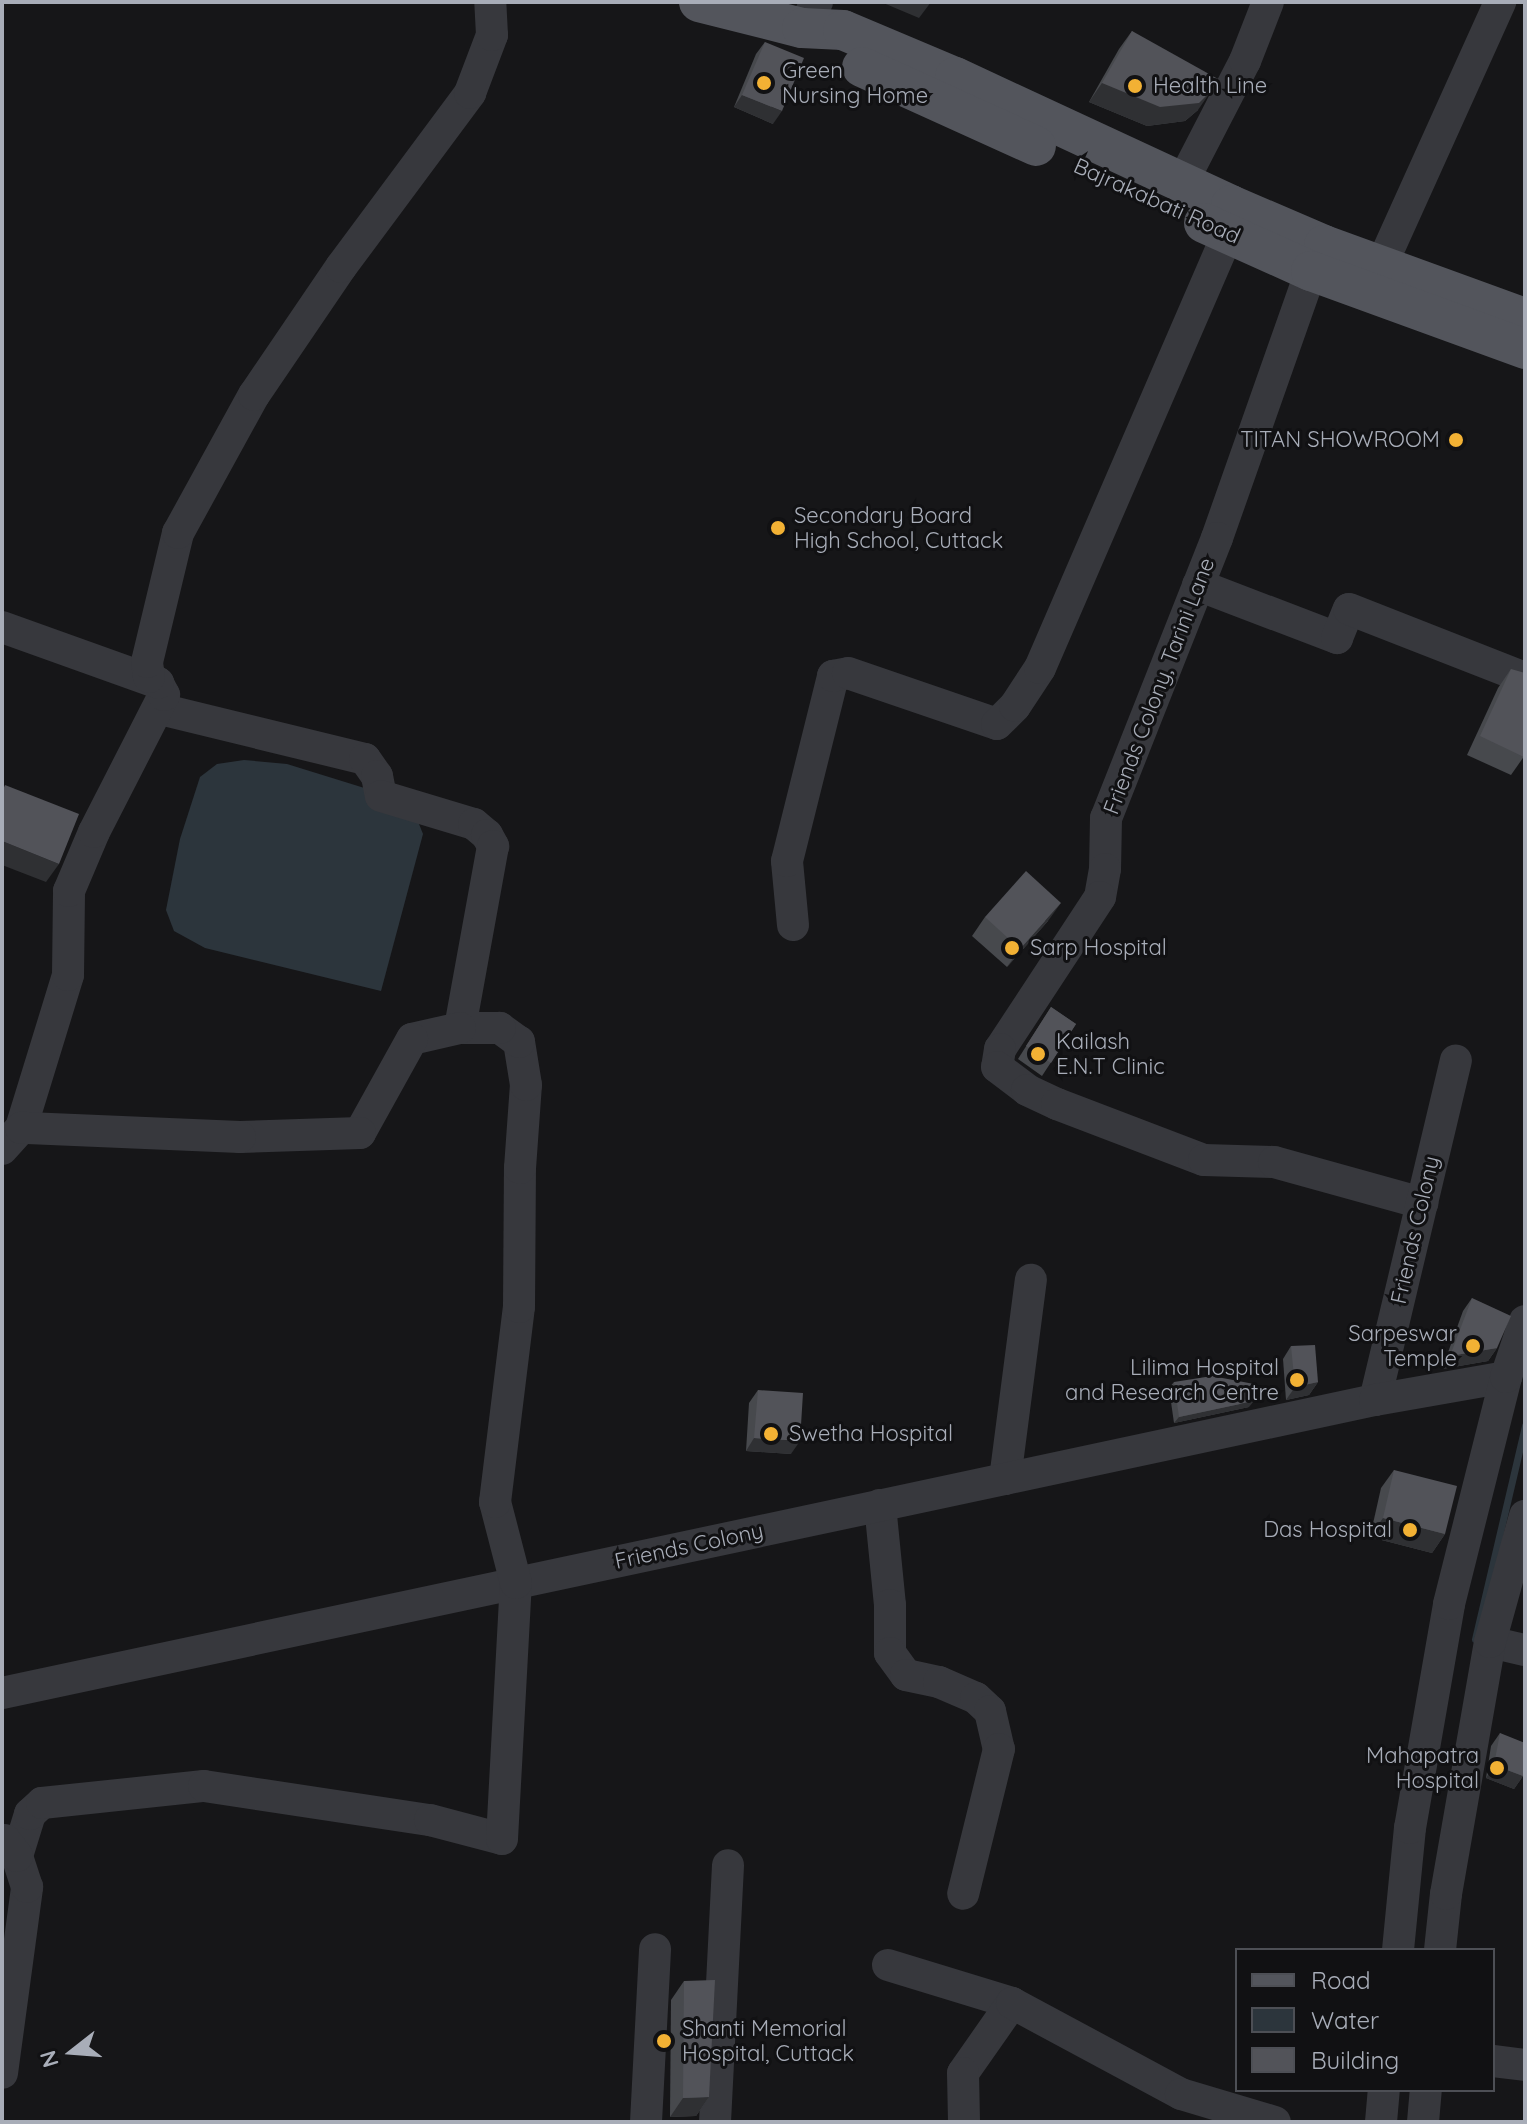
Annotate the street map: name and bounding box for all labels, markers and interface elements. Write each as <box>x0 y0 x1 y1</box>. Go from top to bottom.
place label: Green Nursing Home <box>782 57 928 108</box>
marker: Green Nursing Home <box>753 72 775 94</box>
place label: Health Line <box>1153 73 1267 99</box>
marker: Health Line <box>1124 75 1146 97</box>
street label: Bajrakabati Road <box>1070 152 1244 250</box>
place label: TITAN SHOWROOM <box>1240 427 1440 453</box>
marker: TITAN SHOWROOM <box>1447 431 1465 449</box>
place label: Secondary Board High School, Cuttack <box>794 502 1003 554</box>
marker: Secondary Board High School, Cuttack <box>769 519 787 537</box>
street label: Friends Colony, Tarini Lane <box>1098 554 1220 818</box>
place label: Sarp Hospital <box>1030 935 1167 961</box>
marker: Sarp Hospital <box>1001 937 1023 959</box>
place label: Kailash E.N.T Clinic <box>1056 1028 1165 1080</box>
marker: Kailash E.N.T Clinic <box>1027 1043 1049 1065</box>
street label: Friends Colony <box>1385 1153 1445 1307</box>
place label: Sarpeswar Temple <box>1348 1320 1457 1372</box>
marker: Sarpeswar Temple <box>1464 1337 1482 1355</box>
place label: Lilima Hospital and Research Centre <box>1065 1354 1279 1406</box>
marker: Lilima Hospital and Research Centre <box>1286 1369 1308 1391</box>
place label: Swetha Hospital <box>789 1421 953 1447</box>
marker: Swetha Hospital <box>760 1423 782 1445</box>
street label: Friends Colony <box>612 1517 766 1575</box>
place label: Das Hospital <box>1263 1517 1392 1543</box>
marker: Das Hospital <box>1399 1519 1421 1541</box>
place label: Mahapatra Hospital <box>1366 1742 1479 1794</box>
marker: Mahapatra Hospital <box>1486 1757 1508 1779</box>
legend <box>1235 1948 1495 2092</box>
text: Road <box>1311 1965 1371 1995</box>
text: Water <box>1311 2005 1379 2035</box>
north arrow <box>32 2012 112 2092</box>
place label: Shanti Memorial Hospital, Cuttack <box>682 2015 854 2066</box>
marker: Shanti Memorial Hospital, Cuttack <box>653 2030 675 2052</box>
text: Building <box>1311 2045 1399 2075</box>
text: N <box>33 2047 65 2071</box>

